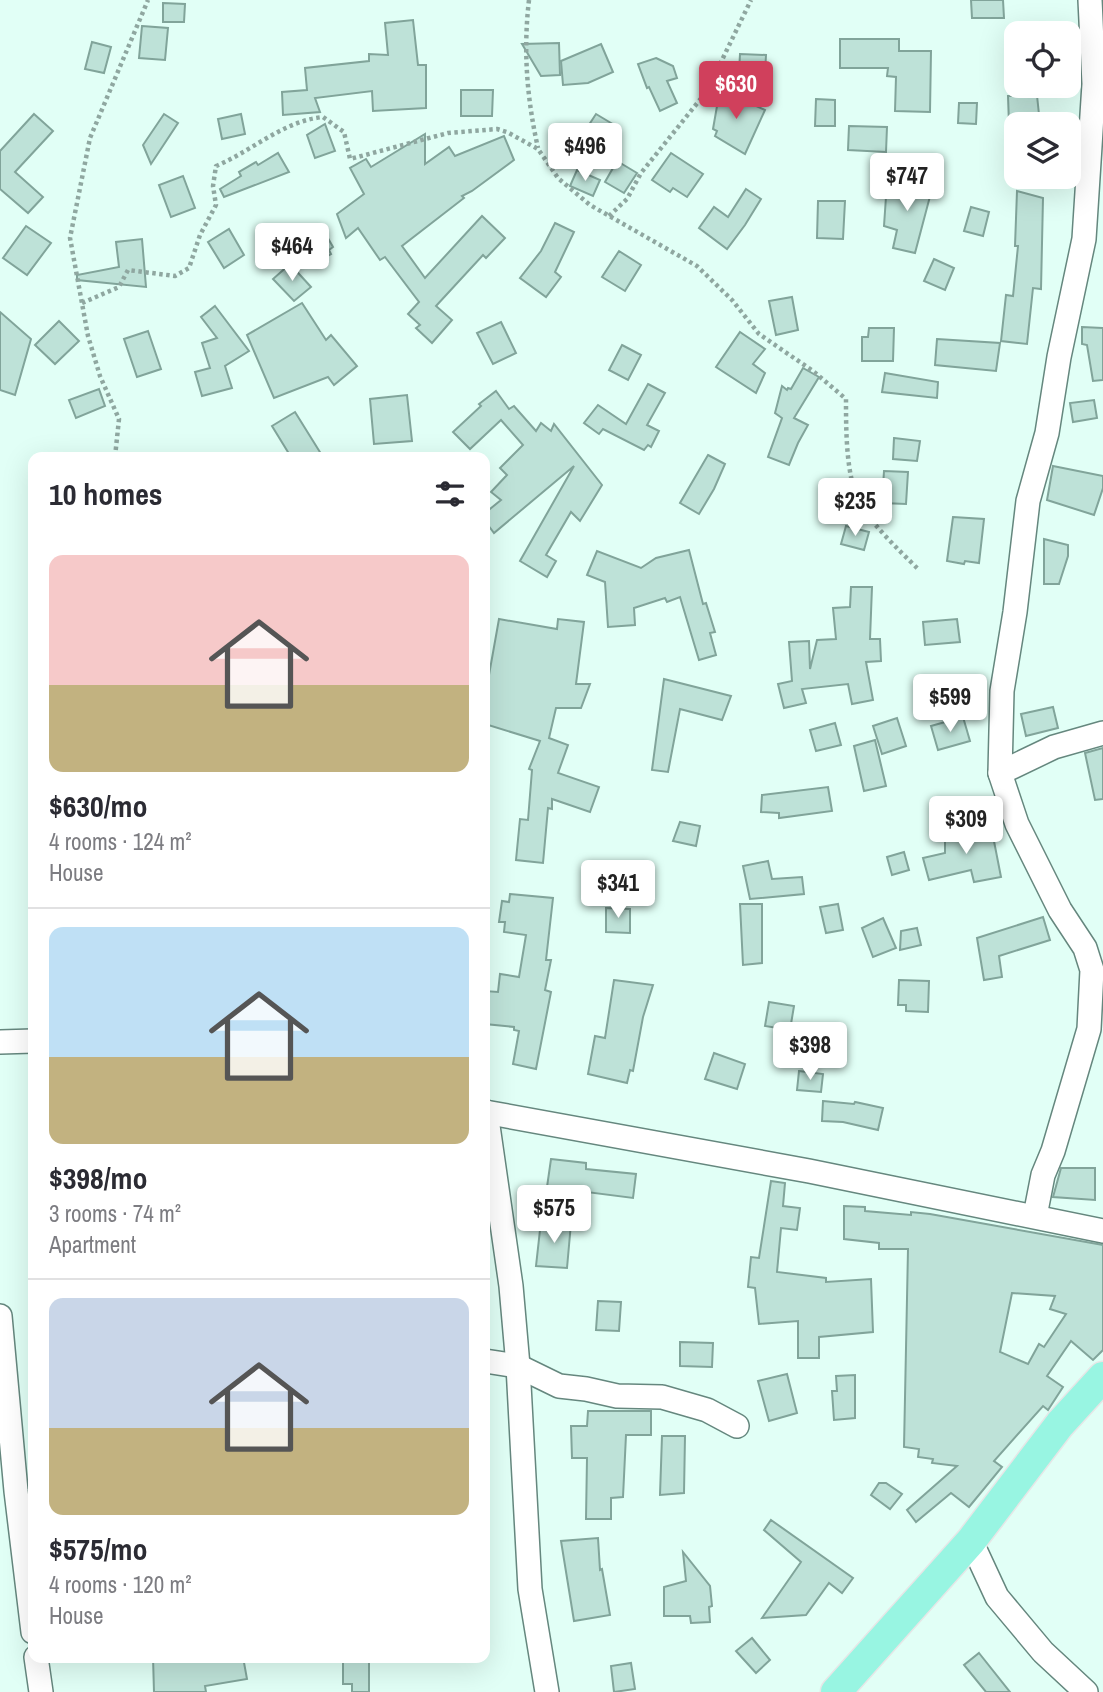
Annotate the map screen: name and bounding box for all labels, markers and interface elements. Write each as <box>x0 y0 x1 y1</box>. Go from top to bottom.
map controls <box>1004 21 1081 189</box>
button: locate <box>1004 21 1081 98</box>
pin: $630 <box>695 61 777 121</box>
text: $630 <box>715 68 757 99</box>
button: layers <box>1004 112 1081 189</box>
pin: $496 <box>544 124 626 183</box>
text: $496 <box>564 130 606 161</box>
pin: $747 <box>866 154 948 213</box>
text: $747 <box>886 160 928 191</box>
pin: $464 <box>251 224 333 283</box>
text: $464 <box>271 230 313 261</box>
text: 10 homes <box>49 474 163 514</box>
icon: filters <box>431 475 469 513</box>
pin: $235 <box>814 478 896 538</box>
text: $235 <box>834 485 876 516</box>
icon: home <box>196 601 322 727</box>
pin: $599 <box>909 674 991 734</box>
text: $599 <box>929 681 971 712</box>
text: $630/mo <box>49 786 147 826</box>
pin: $309 <box>925 796 1007 856</box>
text: $309 <box>945 803 987 834</box>
text: 4 rooms · 124 m² <box>49 826 192 857</box>
text: House <box>49 857 104 888</box>
pin: $341 <box>577 860 659 920</box>
text: $341 <box>597 867 639 898</box>
icon: home <box>196 973 322 1099</box>
pin: $398 <box>769 1023 851 1082</box>
text: $398 <box>789 1029 831 1060</box>
text: $398/mo <box>49 1158 147 1198</box>
pin: $575 <box>513 1186 595 1245</box>
text: $575 <box>533 1192 575 1223</box>
text: 3 rooms · 74 m² <box>49 1198 181 1229</box>
text: Apartment <box>49 1229 136 1260</box>
icon: home <box>196 1344 322 1470</box>
text: $575/mo <box>49 1529 147 1569</box>
text: 4 rooms · 120 m² <box>49 1569 192 1600</box>
text: House <box>49 1600 104 1631</box>

